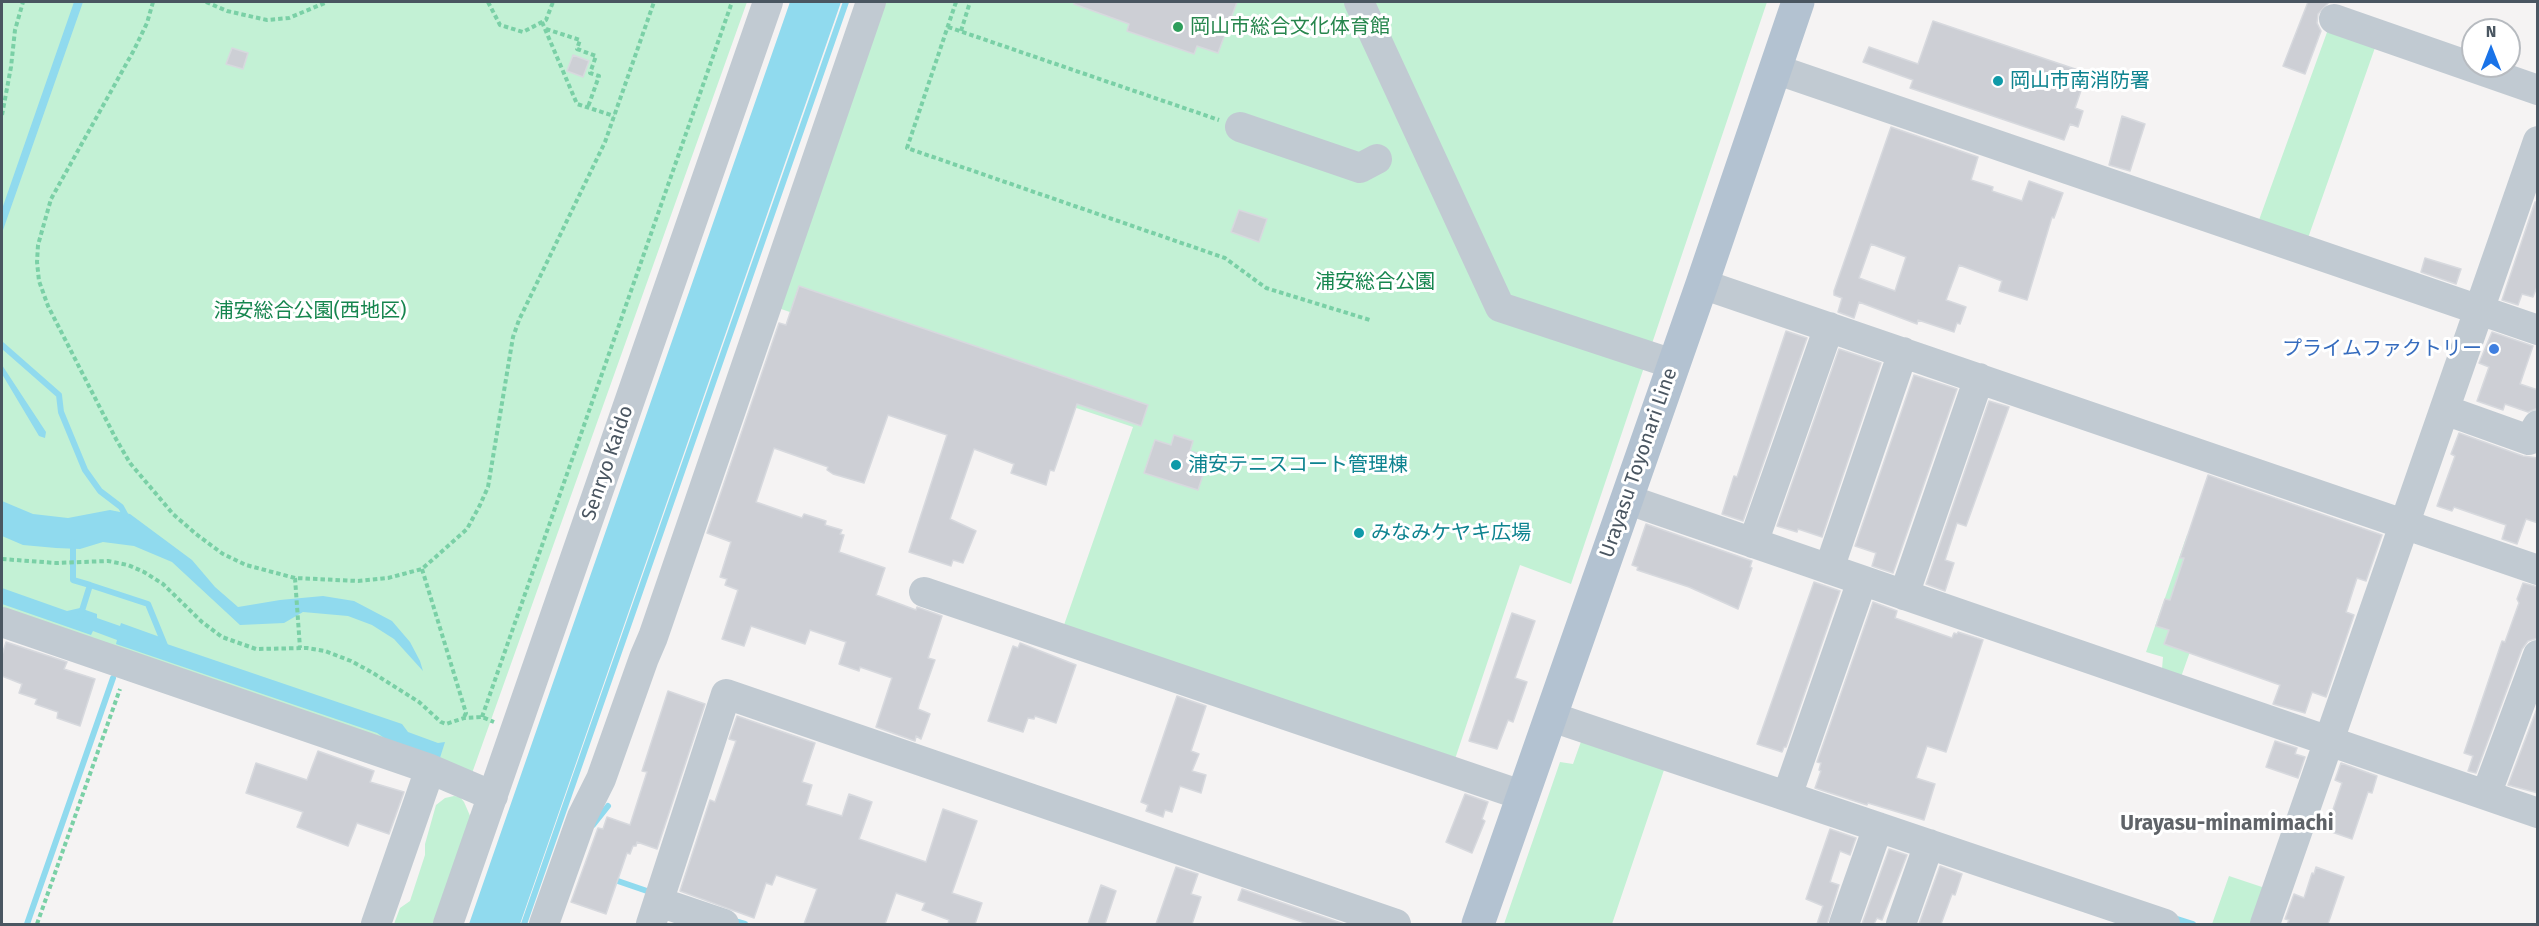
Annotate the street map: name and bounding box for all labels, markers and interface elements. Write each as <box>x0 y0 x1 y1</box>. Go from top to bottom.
place label: 岡山市総合文化体育館 <box>1190 15 1390 39</box>
north arrow <box>2461 18 2521 78</box>
marker: 岡山市総合文化体育館 <box>1171 20 1185 34</box>
text: N <box>2486 22 2496 41</box>
place label: 岡山市南消防署 <box>2010 69 2150 93</box>
marker: 岡山市南消防署 <box>1991 74 2005 88</box>
park label: 浦安総合公園 <box>1315 270 1435 294</box>
park label: 浦安総合公園(西地区) <box>214 299 406 323</box>
place label: プライムファクトリー <box>2282 337 2482 361</box>
marker: プライムファクトリー <box>2487 342 2501 356</box>
street label: Urayasu Toyonari Line <box>1595 365 1683 561</box>
street label: Senryo Kaido <box>577 402 639 524</box>
place label: 浦安テニスコート管理棟 <box>1188 453 1408 477</box>
marker: 浦安テニスコート管理棟 <box>1169 458 1183 472</box>
place label: みなみケヤキ広場 <box>1371 521 1531 545</box>
marker: みなみケヤキ広場 <box>1352 526 1366 540</box>
district label: Urayasu-minamimachi <box>2120 811 2334 837</box>

